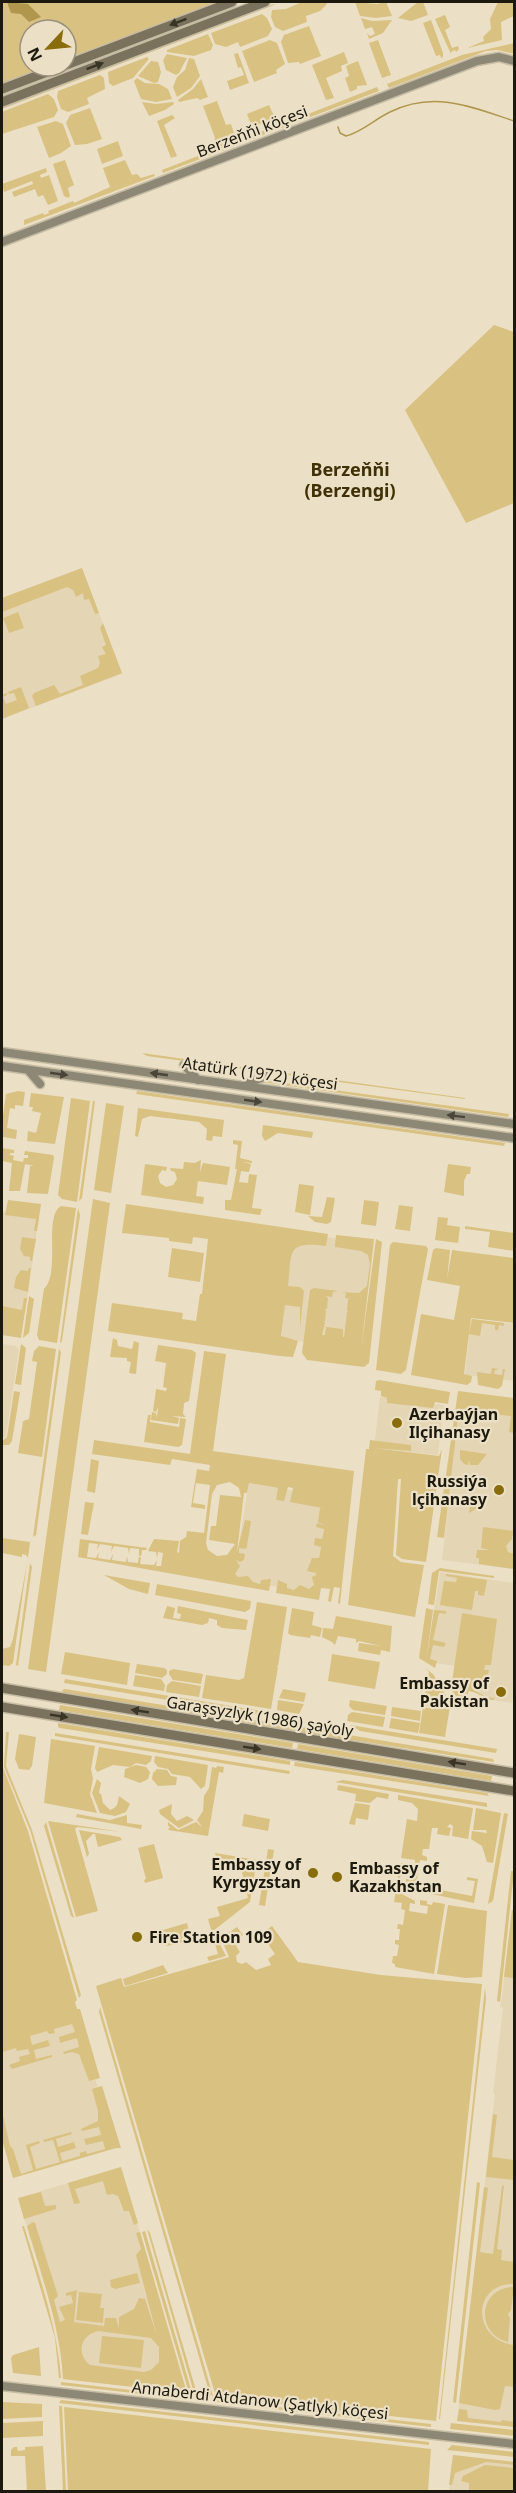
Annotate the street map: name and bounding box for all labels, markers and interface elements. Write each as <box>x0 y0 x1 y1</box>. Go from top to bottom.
north arrow <box>18 18 78 78</box>
one-way arrow <box>169 18 187 28</box>
text: N <box>22 44 47 65</box>
one-way arrow <box>87 61 105 71</box>
street label: Berzeňňi köçesi <box>193 100 311 162</box>
district label: Berzeňňi (Berzengi) <box>304 457 396 502</box>
street label: Atatürk (1972) köçesi <box>181 1051 339 1095</box>
one-way arrow <box>50 1070 69 1079</box>
one-way arrow <box>150 1070 169 1079</box>
one-way arrow <box>243 1097 262 1106</box>
one-way arrow <box>447 1112 466 1121</box>
place label: Azerbaýjan Ilçihanasy <box>409 1403 498 1443</box>
marker: Azerbaýjan Ilçihanasy <box>390 1416 404 1430</box>
place label: Russiýa lçihanasy <box>412 1470 488 1510</box>
marker: Russiýa lçihanasy <box>492 1483 506 1497</box>
place label: Embassy of Pakistan <box>399 1672 490 1712</box>
marker: Embassy of Pakistan <box>494 1685 508 1699</box>
street label: Garaşsyzlyk (1986) şaýoly <box>165 1690 356 1742</box>
one-way arrow <box>130 1707 149 1716</box>
one-way arrow <box>50 1712 69 1721</box>
one-way arrow <box>242 1744 261 1753</box>
one-way arrow <box>447 1759 466 1768</box>
place label: Embassy of Kyrgyzstan <box>211 1853 302 1893</box>
place label: Embassy of Kazakhstan <box>349 1857 442 1897</box>
marker: Embassy of Kyrgyzstan <box>306 1866 320 1880</box>
marker: Embassy of Kazakhstan <box>330 1870 344 1884</box>
place label: Fire Station 109 <box>149 1926 272 1948</box>
marker: Fire Station 109 <box>130 1930 144 1944</box>
street label: Annaberdi Atdanow (Şatlyk) köçesi <box>131 2376 389 2424</box>

